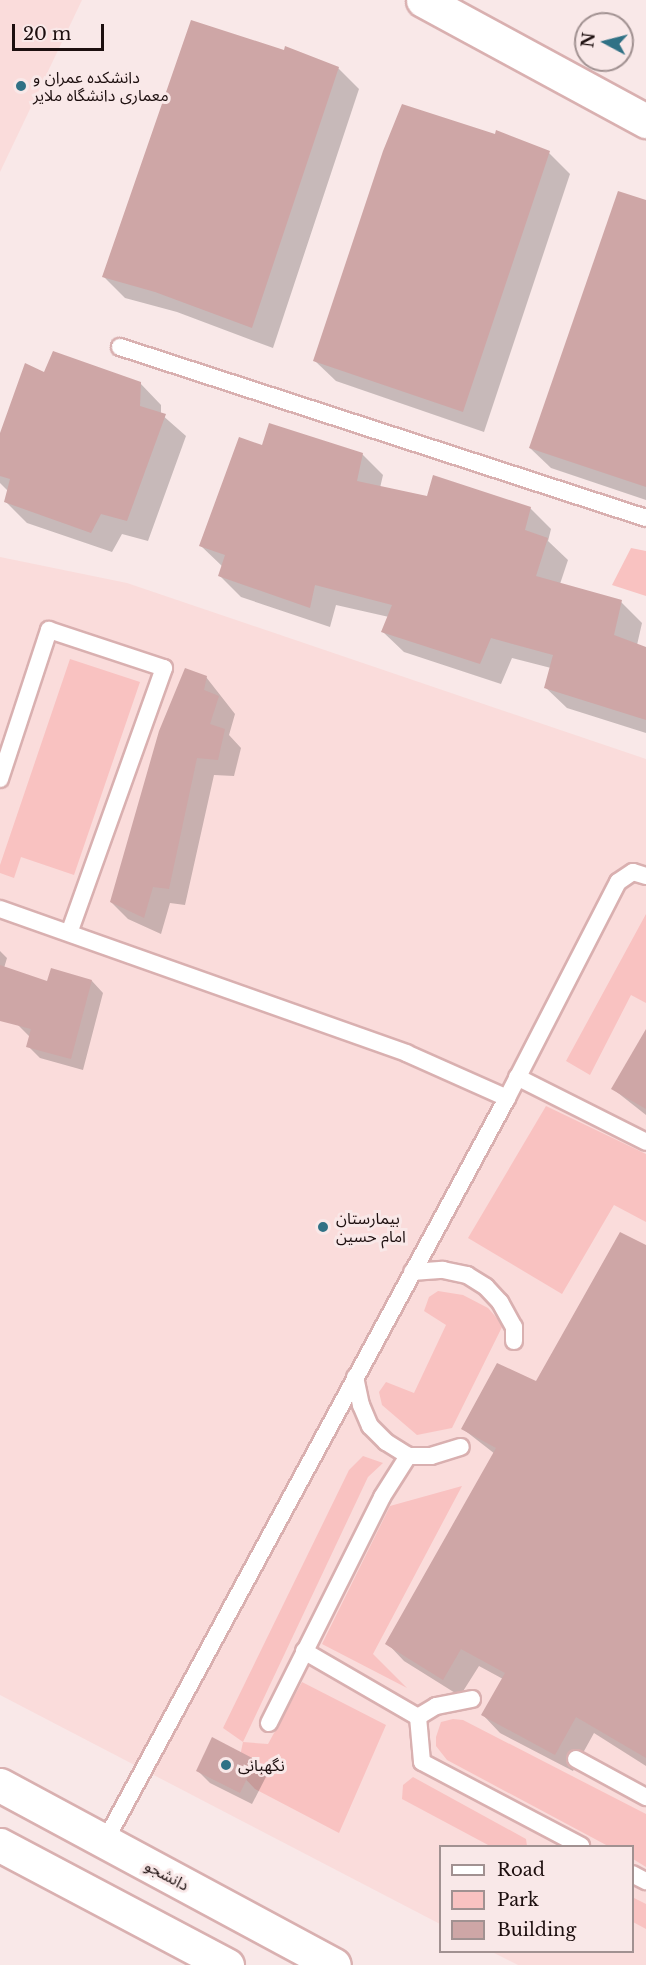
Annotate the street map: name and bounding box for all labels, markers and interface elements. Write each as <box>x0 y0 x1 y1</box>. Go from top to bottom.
scale bar <box>15 12 106 50</box>
north arrow <box>574 12 634 72</box>
text: 20 m <box>23 23 71 45</box>
text: N <box>577 31 599 49</box>
place label: دانشکده عمران و معماری دانشگاه ملایر <box>33 67 169 105</box>
marker: دانشکده عمران و معماری دانشگاه ملایر <box>14 79 28 93</box>
place label: بیمارستان امام حسین <box>336 1208 406 1246</box>
marker: بیمارستان امام حسین <box>314 1218 332 1236</box>
place label: نگهبانی <box>238 1755 285 1775</box>
marker: نگهبانی <box>219 1758 233 1772</box>
legend <box>439 1845 634 1953</box>
street label: دانشجو <box>142 1855 192 1895</box>
text: Road <box>497 1859 545 1881</box>
text: Park <box>497 1889 539 1911</box>
text: Building <box>497 1919 576 1941</box>

